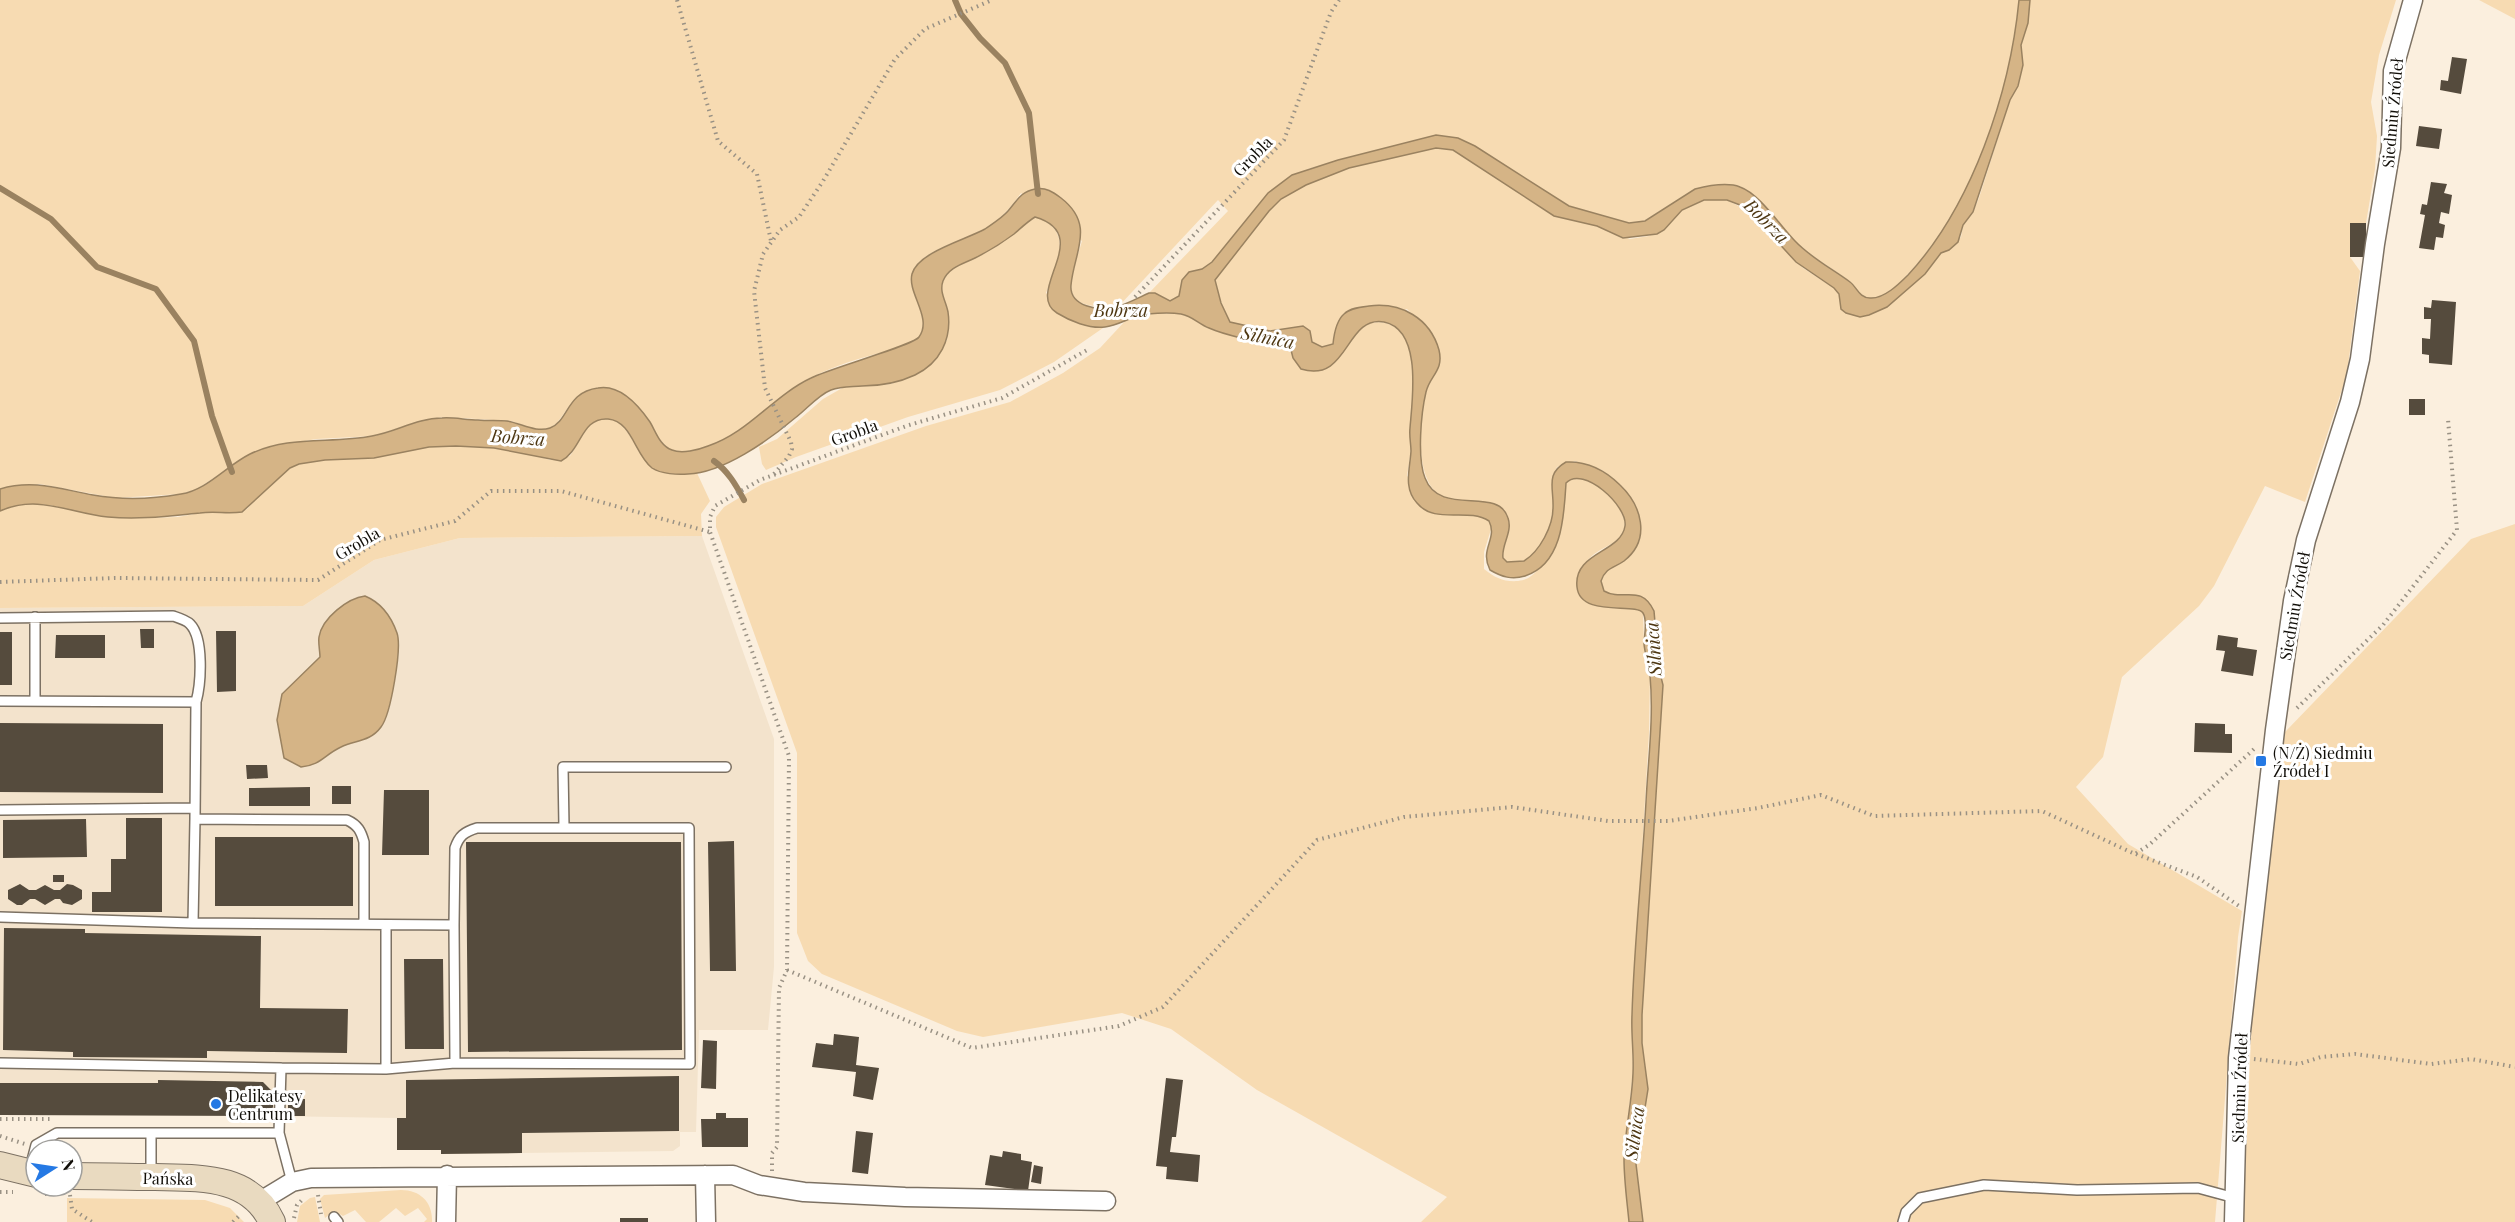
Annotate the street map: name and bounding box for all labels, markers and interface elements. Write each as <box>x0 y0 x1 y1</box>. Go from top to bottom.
street label: Siedmiu Źródeł <box>2377 57 2407 169</box>
street label: Grobla <box>1228 131 1276 181</box>
water label: Bobrza <box>1739 193 1795 249</box>
water label: Bobrza <box>1093 298 1148 322</box>
water label: Silnica <box>1238 320 1297 354</box>
street label: Grobla <box>828 414 880 450</box>
water label: Bobrza <box>489 423 546 451</box>
street label: Grobla <box>331 522 383 564</box>
street label: Siedmiu Źródeł <box>2274 550 2314 662</box>
water label: Silnica <box>1639 621 1667 678</box>
place label: (N/Ż) Siedmiu Źródeł I <box>2273 742 2373 781</box>
marker: (N/Ż) Siedmiu Źródeł I <box>2254 754 2268 768</box>
street label: Siedmiu Źródeł <box>2227 1032 2251 1143</box>
place label: Delikatesy Centrum <box>228 1085 303 1124</box>
marker: Delikatesy Centrum <box>209 1097 223 1111</box>
water label: Silnica <box>1618 1105 1650 1162</box>
north arrow <box>24 1138 84 1198</box>
text: N <box>58 1157 81 1173</box>
street label: Pańska <box>143 1167 193 1189</box>

